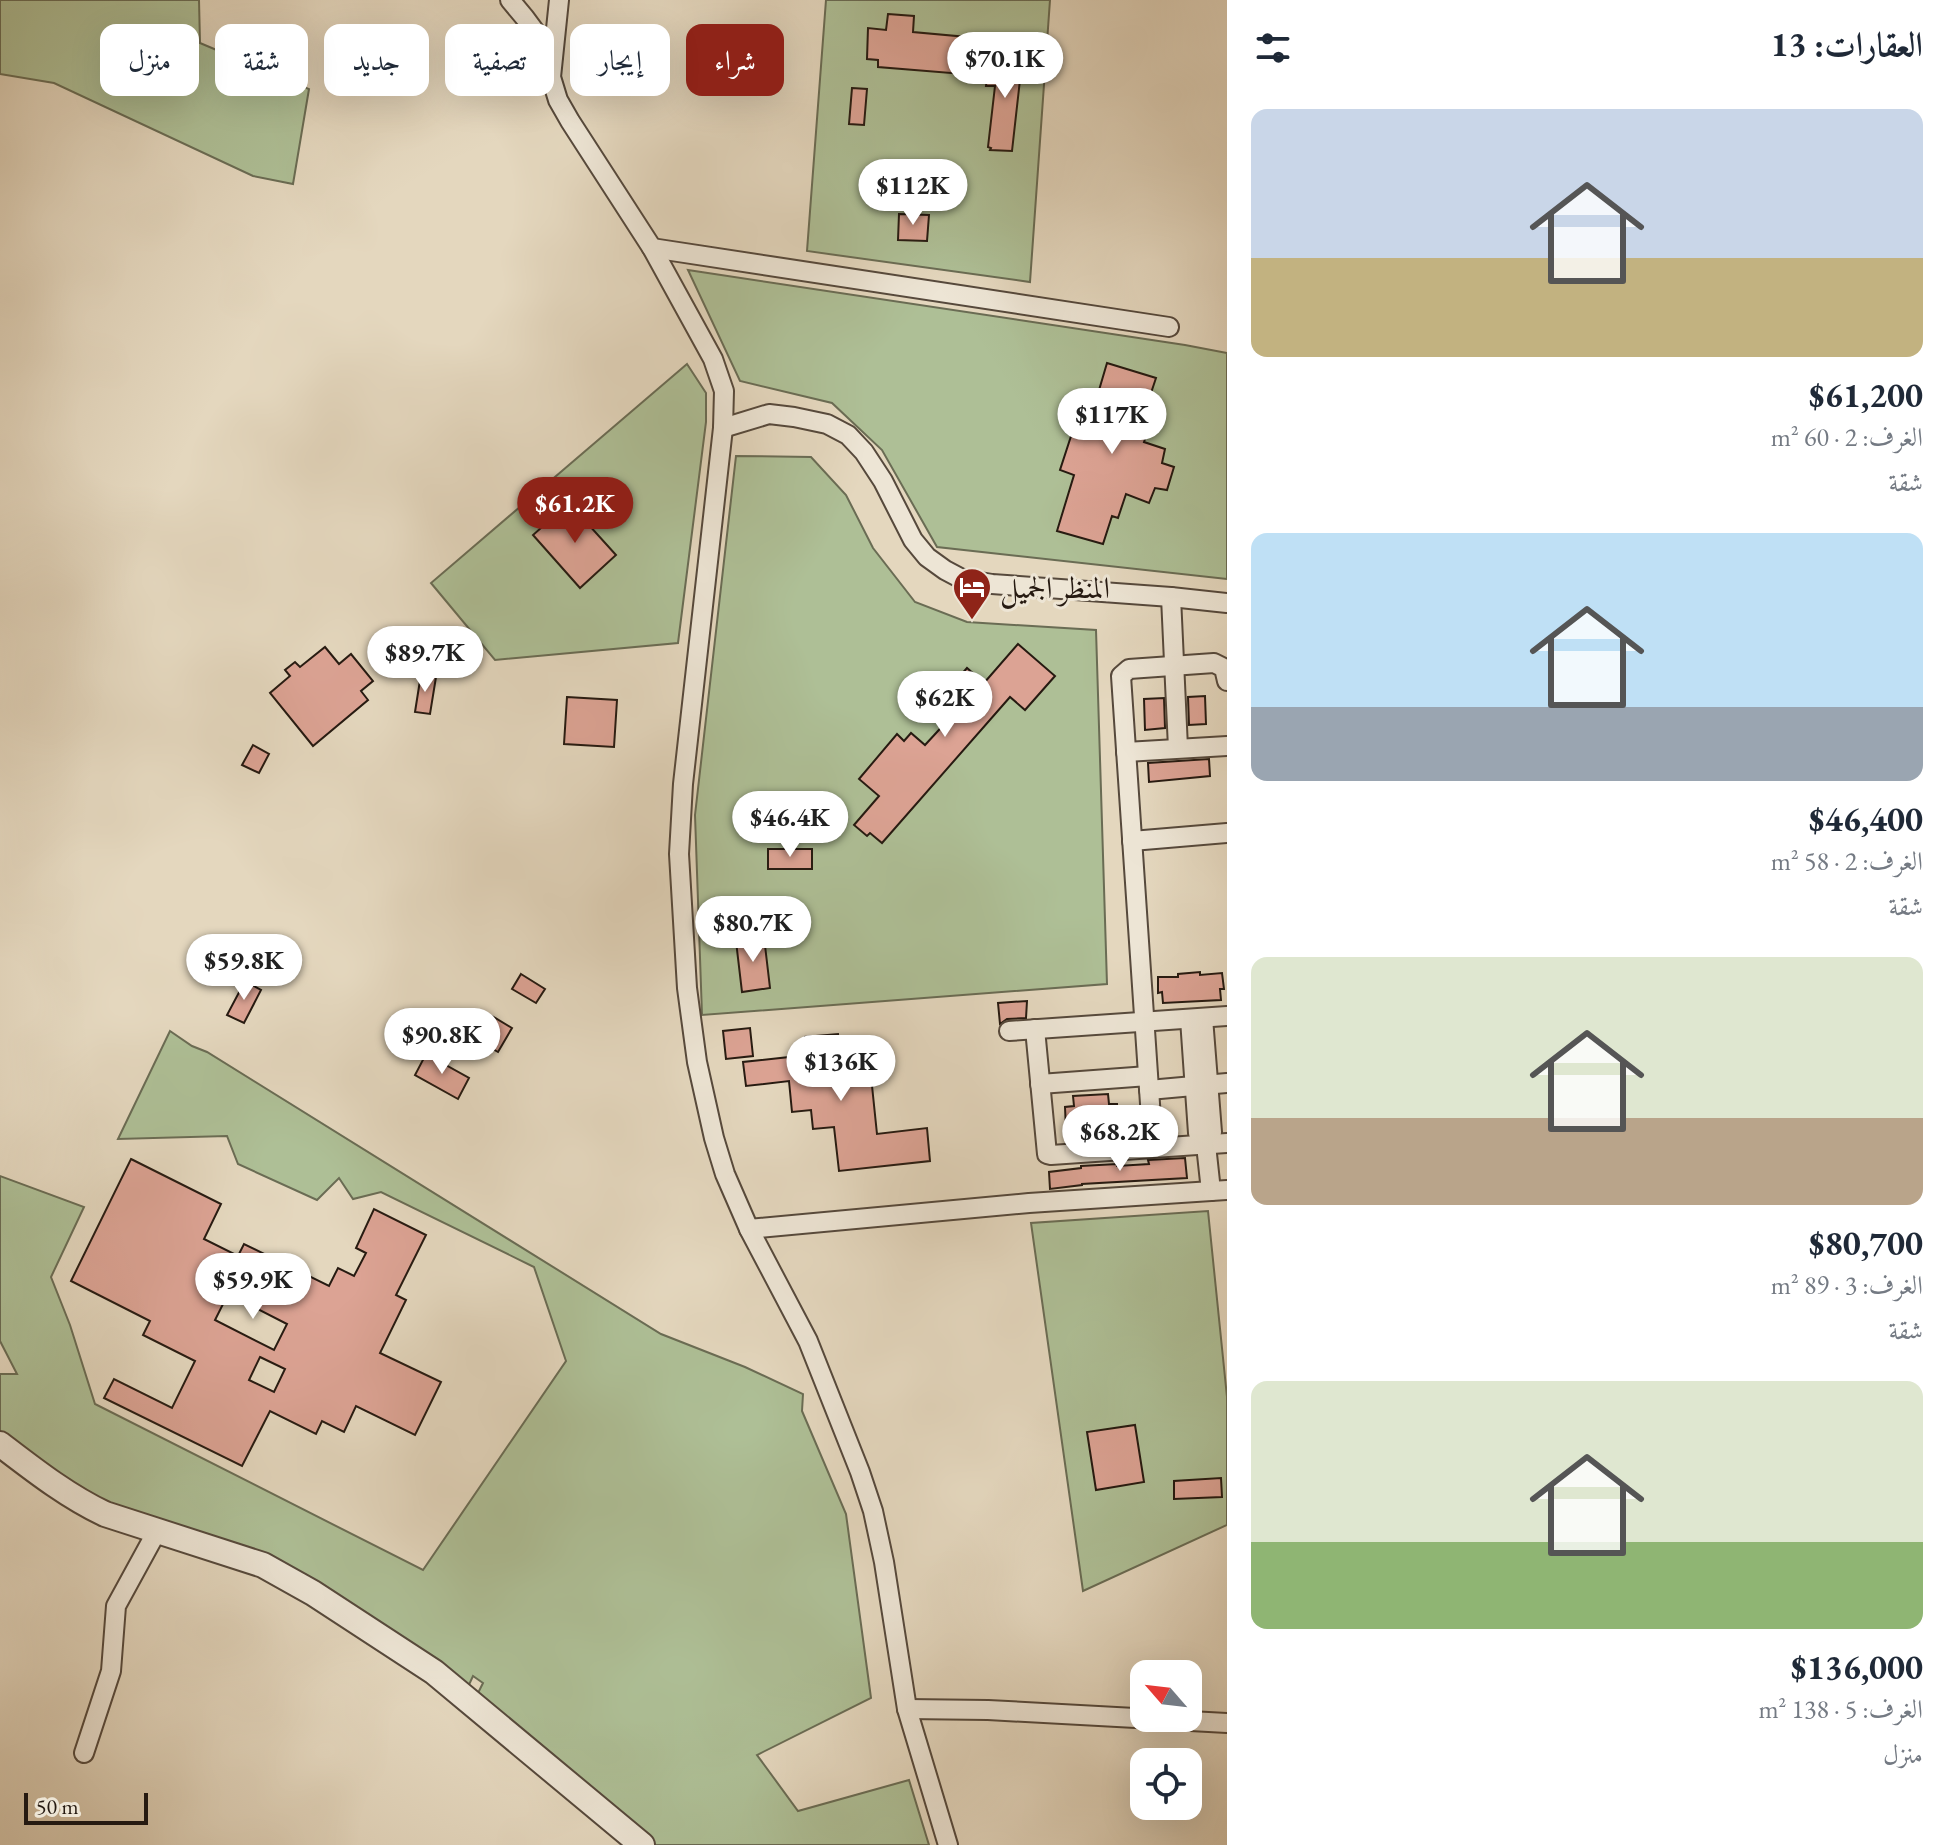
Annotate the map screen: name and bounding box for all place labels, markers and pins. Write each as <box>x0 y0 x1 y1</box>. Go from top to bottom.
pin: $70.1K <box>940 32 1070 100</box>
pin: $112K <box>857 159 969 227</box>
pin: $117K <box>1056 388 1168 456</box>
pin: $61.2K <box>510 477 640 545</box>
hotel icon: المنظر الجميل <box>951 566 993 621</box>
place label: المنظر الجميل <box>1000 568 1110 609</box>
pin: $89.7K <box>360 626 490 694</box>
pin: $62K <box>898 671 992 739</box>
pin: $46.4K <box>725 791 855 859</box>
pin: $80.7K <box>688 896 818 964</box>
pin: $59.8K <box>179 934 309 1002</box>
pin: $90.8K <box>377 1008 507 1076</box>
pin: $136K <box>785 1035 897 1103</box>
pin: $68.2K <box>1055 1105 1185 1173</box>
pin: $59.9K <box>188 1253 318 1321</box>

